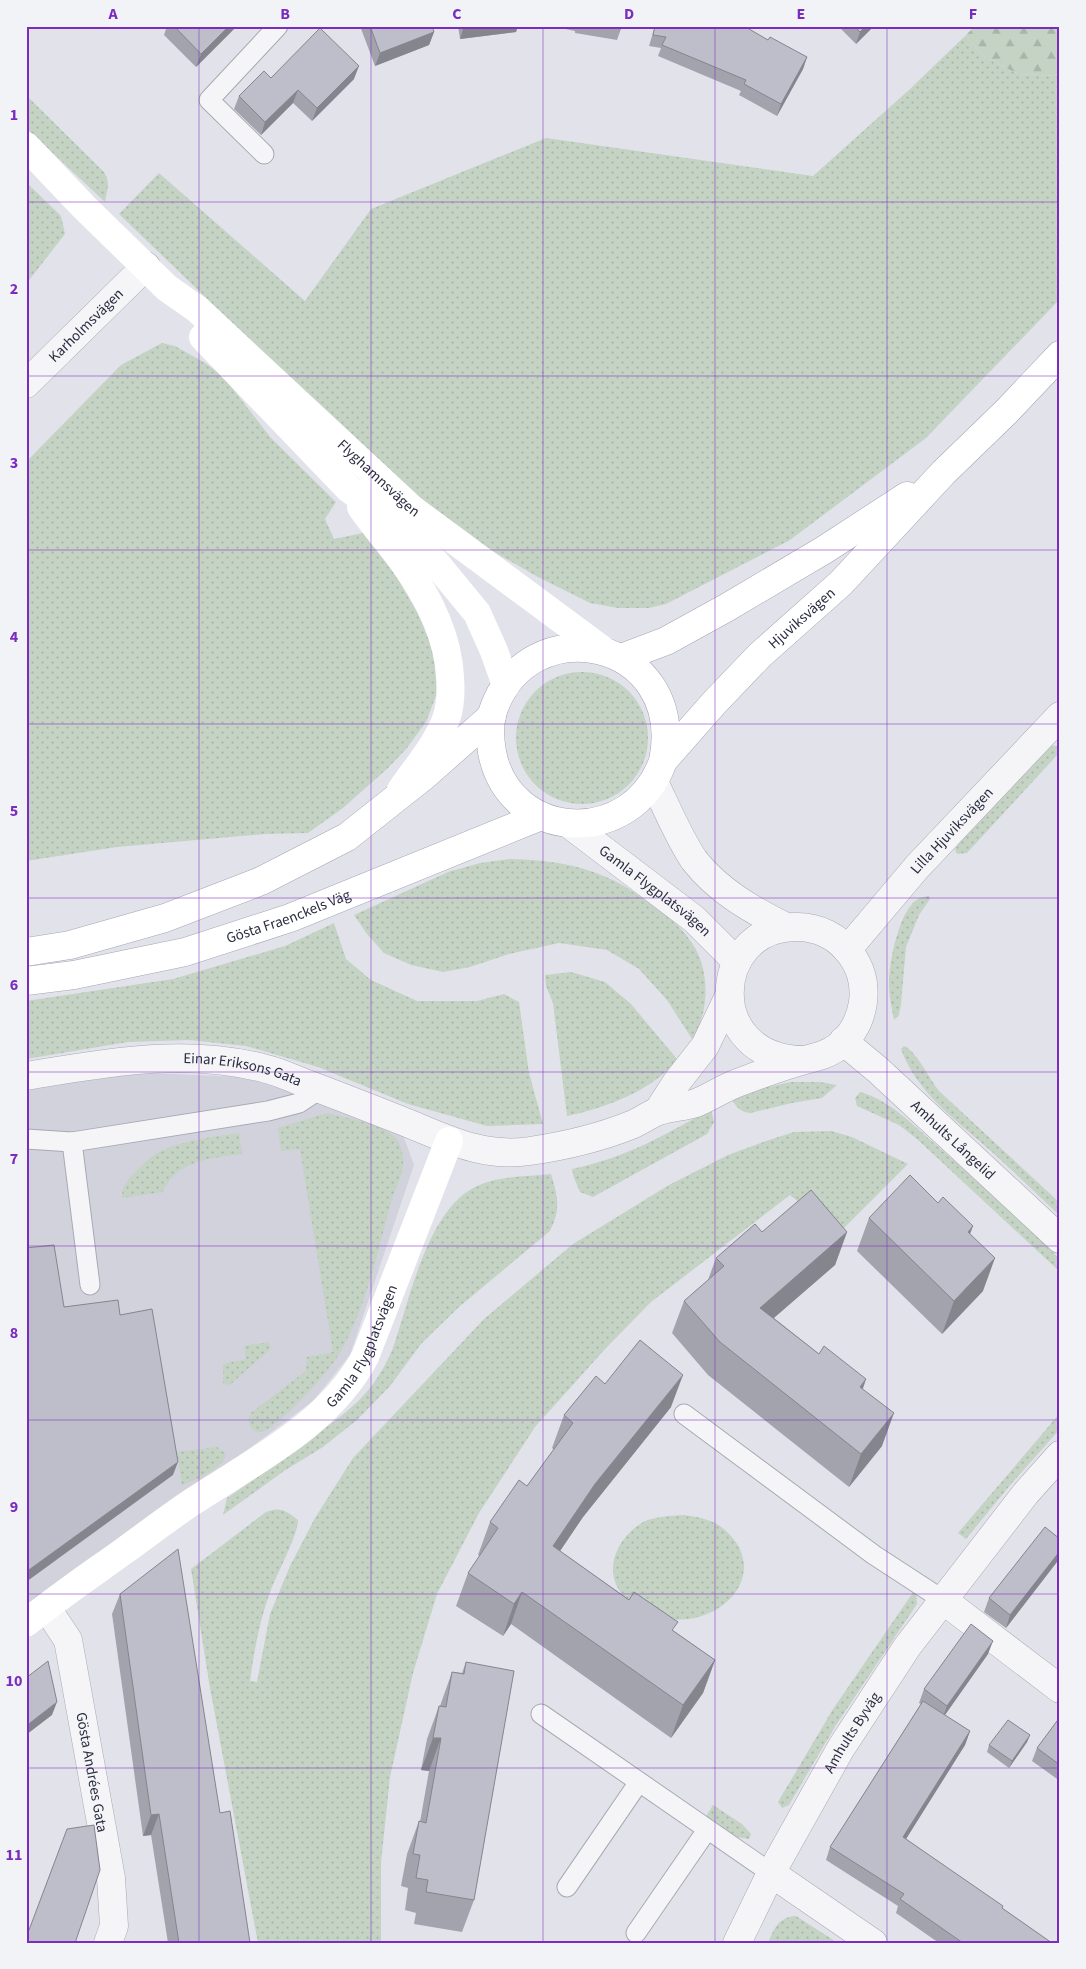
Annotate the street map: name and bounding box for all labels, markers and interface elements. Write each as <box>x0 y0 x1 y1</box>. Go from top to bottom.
text: A <box>107 3 118 25</box>
text: B <box>280 3 290 25</box>
text: C <box>452 3 462 25</box>
text: D <box>624 3 634 25</box>
text: E <box>797 3 805 25</box>
text: F <box>969 3 977 25</box>
text: 1 <box>10 104 18 126</box>
text: 2 <box>10 278 18 300</box>
street label: Karholmsvägen <box>44 284 128 367</box>
street label: Flyghamnsvägen <box>333 435 424 522</box>
text: 3 <box>10 452 18 474</box>
street label: Hjuviksvägen <box>764 583 840 654</box>
text: 4 <box>10 626 19 648</box>
street label: Lilla Hjuviksvägen <box>906 783 998 879</box>
text: 5 <box>10 800 18 822</box>
street label: Gamla Flygplatsvägen <box>594 840 716 941</box>
street label: Gösta Fraenckels Väg <box>224 884 354 949</box>
text: 6 <box>10 974 18 996</box>
street label: Einar Eriksons Gata <box>183 1048 305 1092</box>
street label: Amhults Långelid <box>906 1095 1000 1185</box>
text: 7 <box>10 1148 18 1170</box>
street label: Gamla Flygplatsvägen <box>321 1282 403 1413</box>
text: 8 <box>10 1322 18 1344</box>
text: 9 <box>10 1496 18 1518</box>
text: 10 <box>6 1670 22 1692</box>
street label: Amhults Byväg <box>819 1688 886 1777</box>
street label: Gösta Andrées Gata <box>70 1711 113 1834</box>
text: 11 <box>6 1844 22 1866</box>

